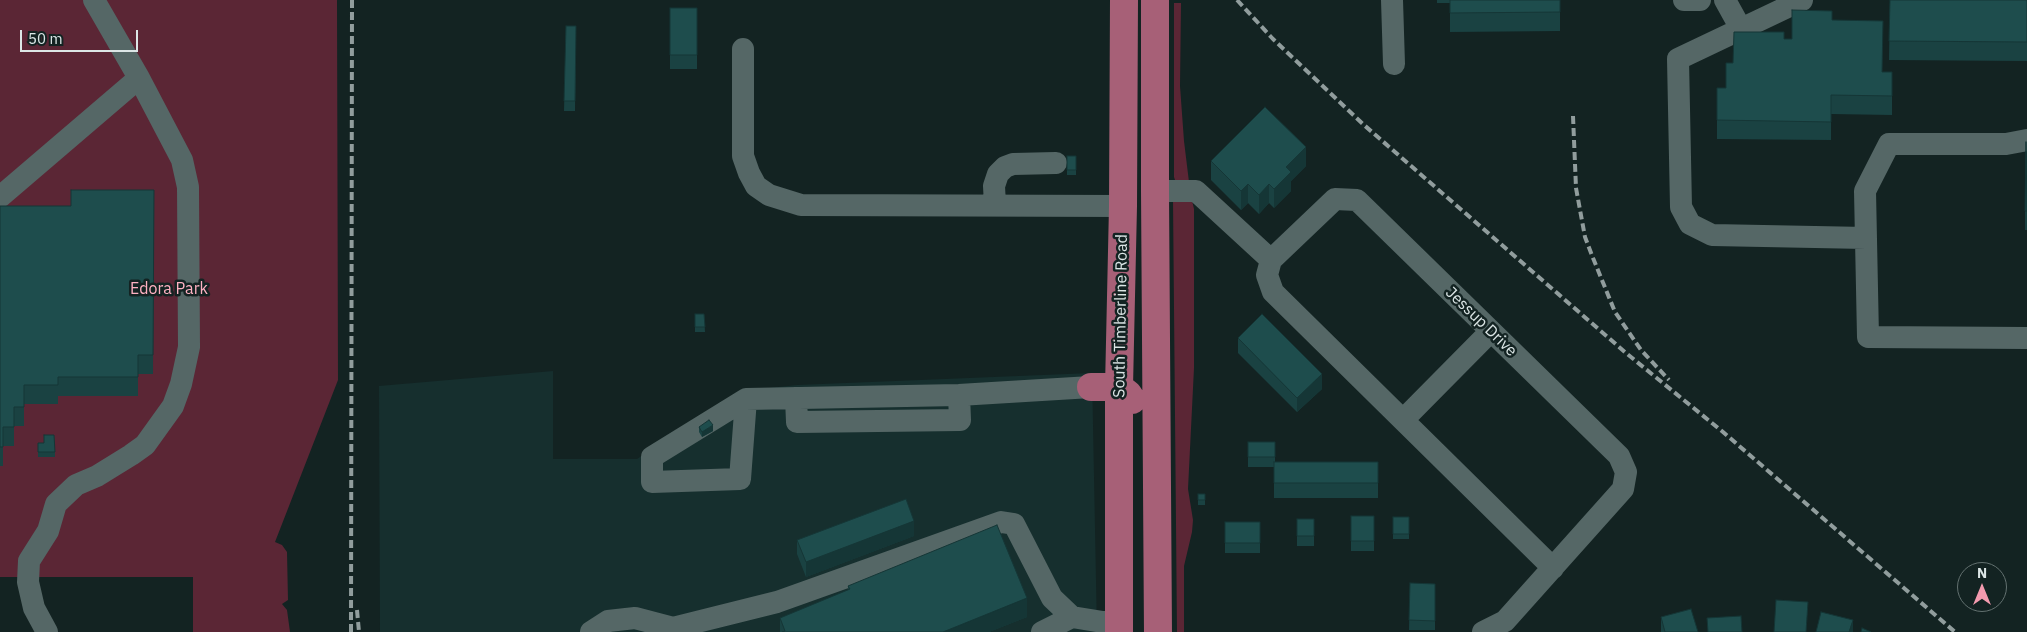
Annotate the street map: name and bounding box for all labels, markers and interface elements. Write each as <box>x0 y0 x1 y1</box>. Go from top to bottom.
scale bar <box>22 20 140 52</box>
text: 50 m <box>28 29 63 48</box>
street label: South Timberline Road <box>1110 234 1132 398</box>
park label: Edora Park <box>130 279 208 299</box>
street label: Jessup Drive <box>1441 283 1521 361</box>
north arrow <box>1957 562 2007 612</box>
text: N <box>1977 564 1987 582</box>

